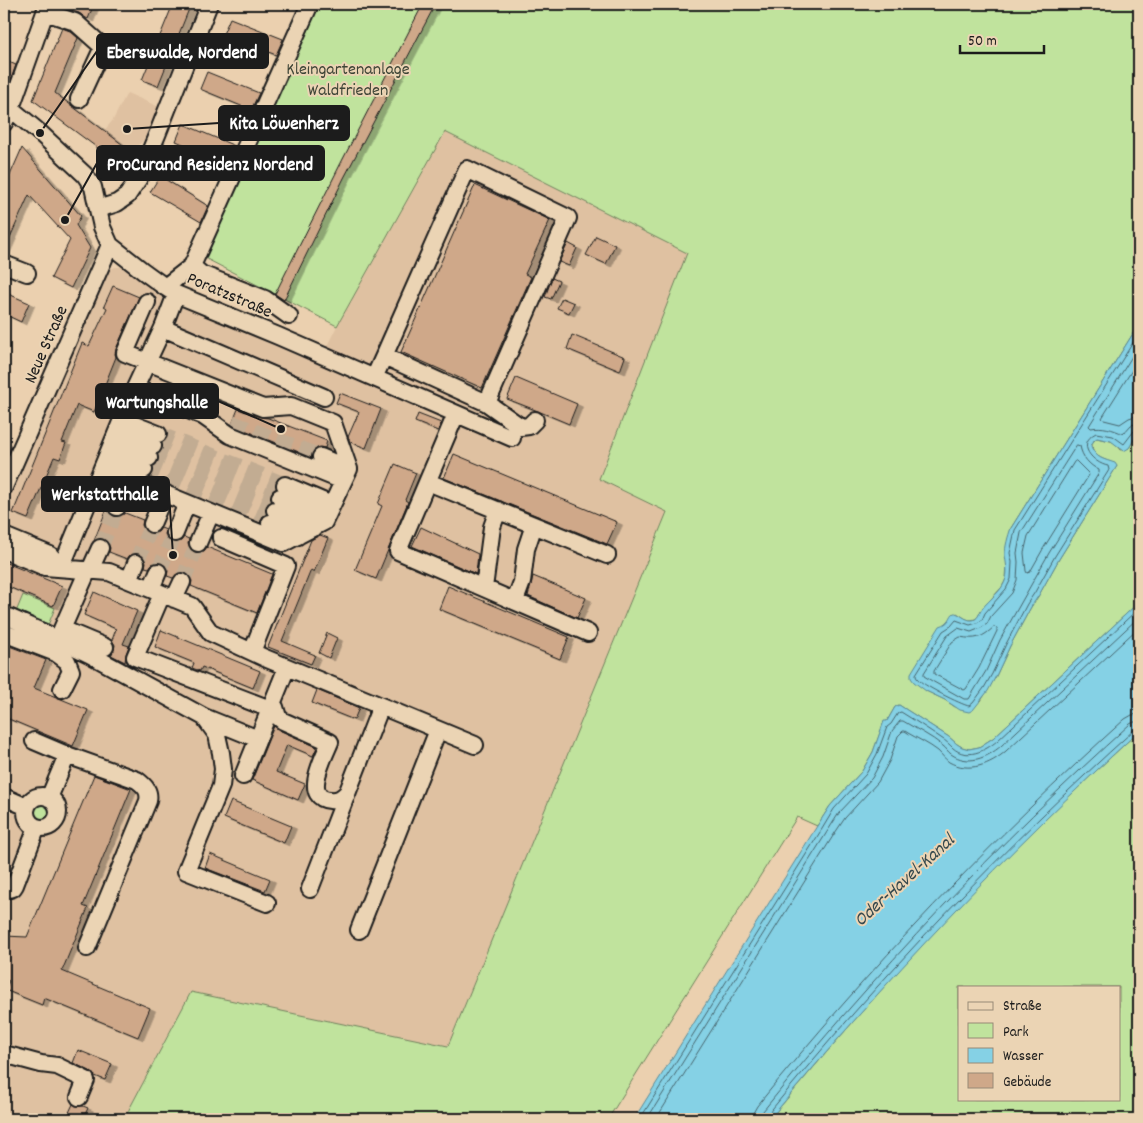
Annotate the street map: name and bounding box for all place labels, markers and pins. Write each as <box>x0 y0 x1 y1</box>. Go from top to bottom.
callout: Eberswalde, Nordend <box>97 34 268 68</box>
callout: Kita Löwenherz <box>219 106 349 140</box>
callout: ProCurand Residenz Nordend <box>97 146 324 180</box>
callout: Wartungshalle <box>96 384 218 418</box>
callout: Werkstatthalle <box>42 477 169 511</box>

